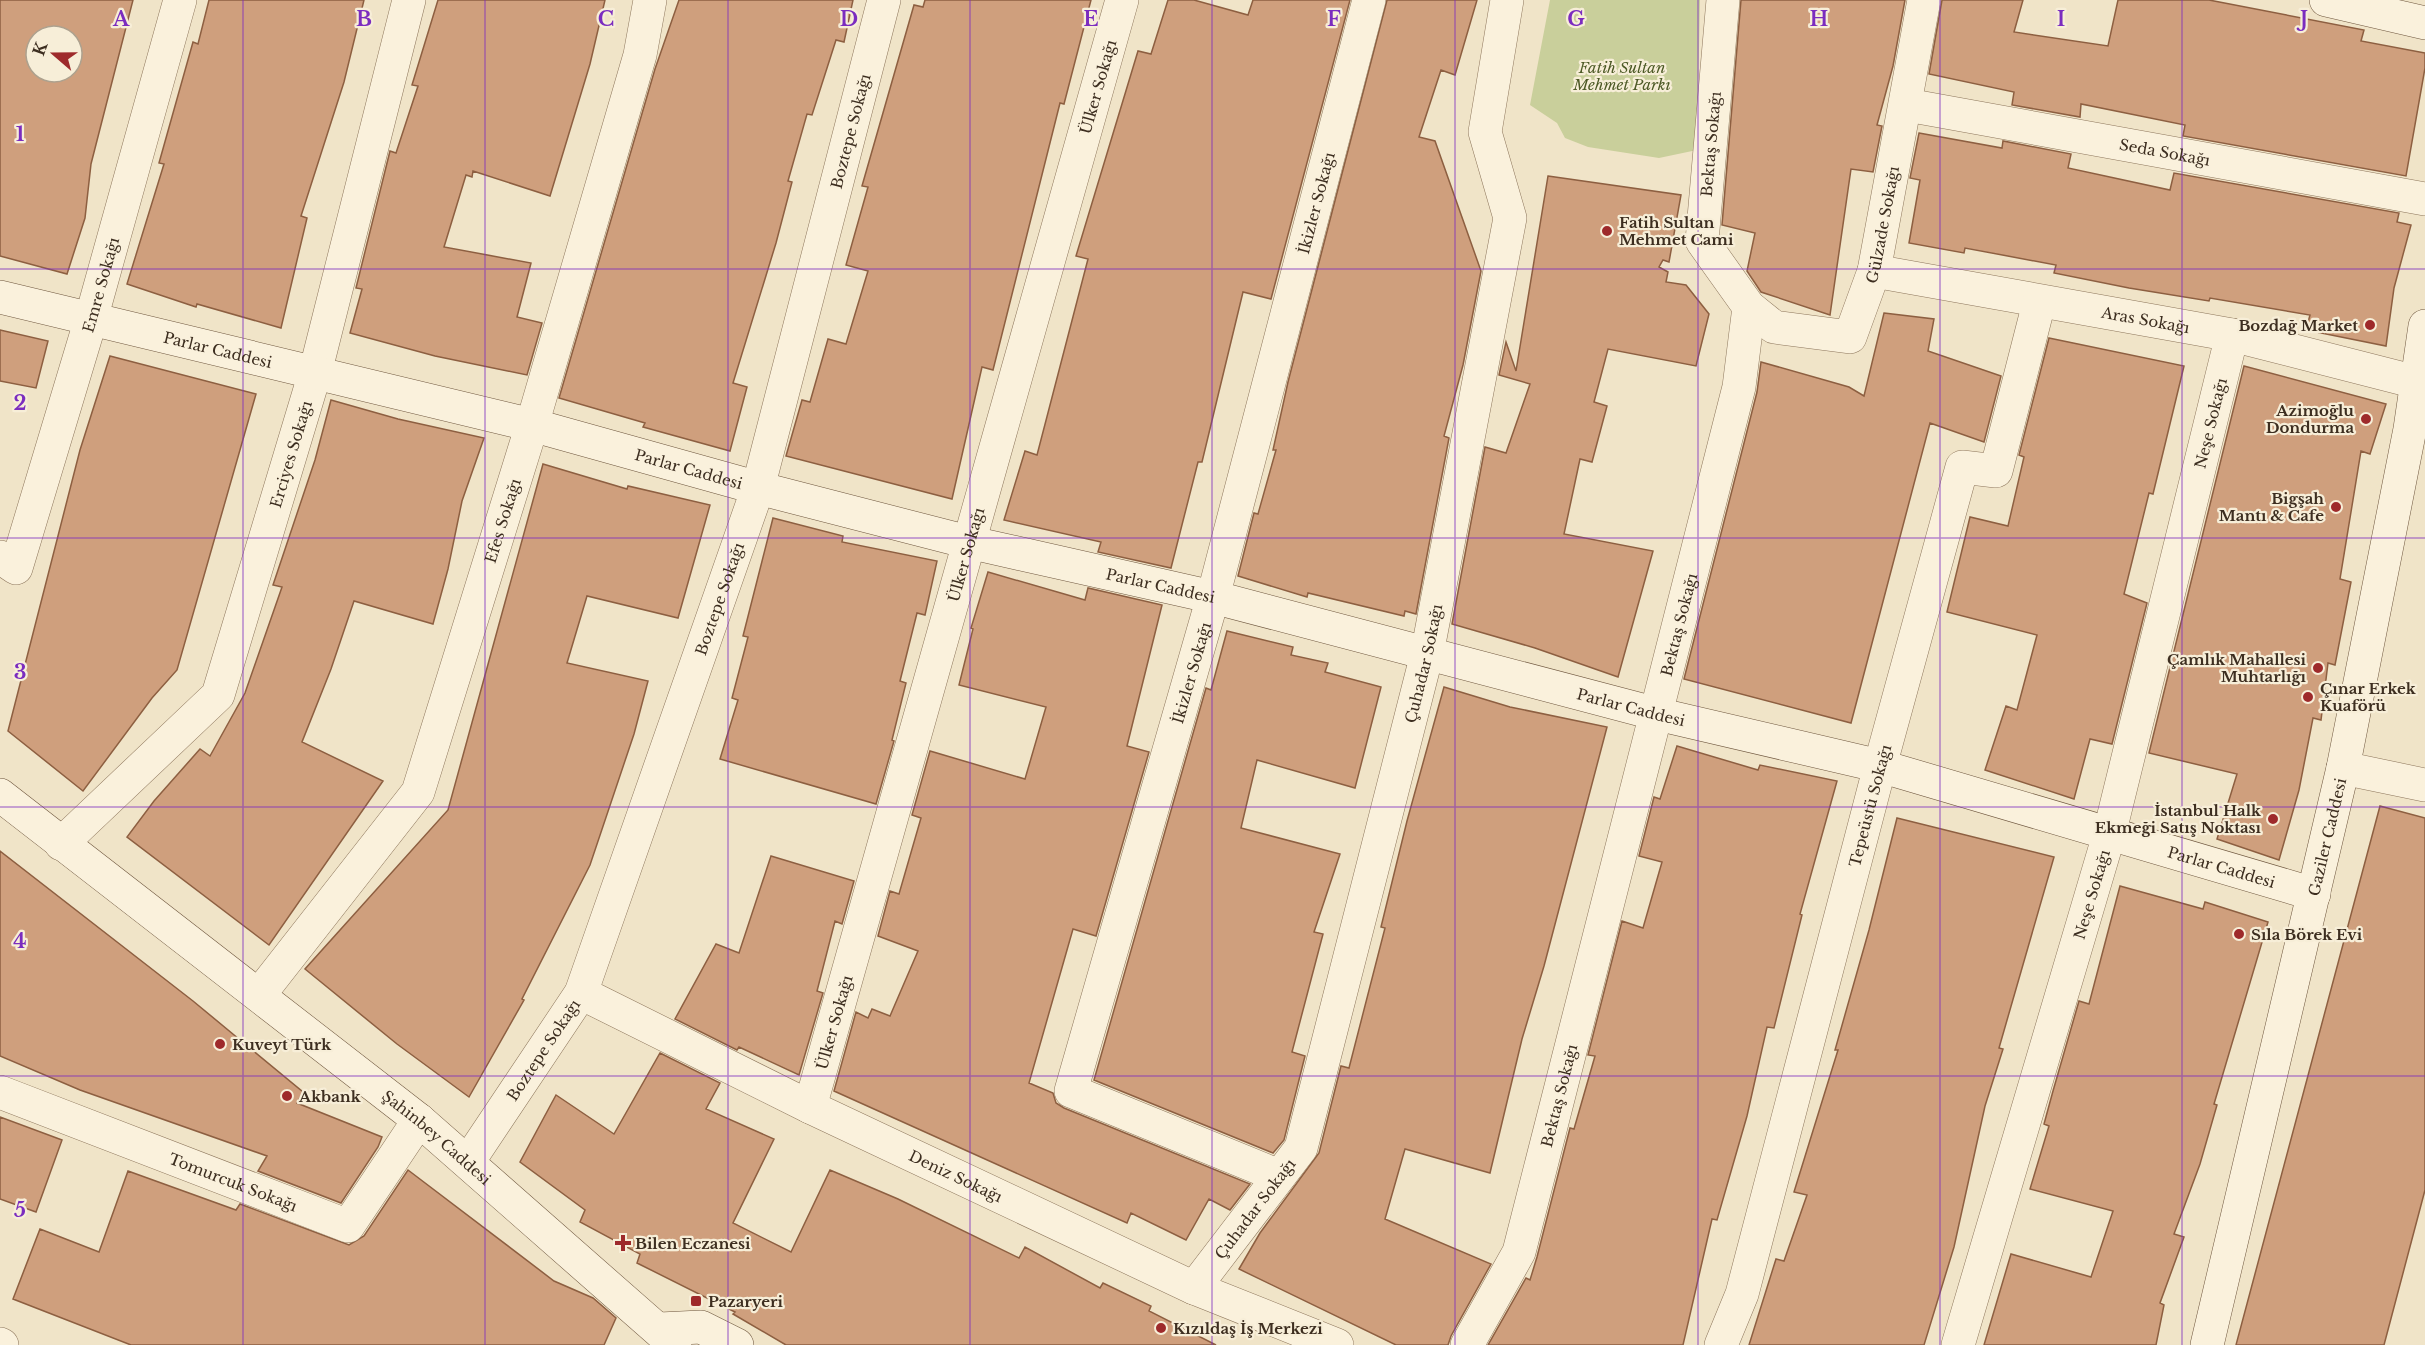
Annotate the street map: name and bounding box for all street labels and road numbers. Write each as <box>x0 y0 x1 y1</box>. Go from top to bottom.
street label: Ülker Sokağı <box>1075 37 1120 136</box>
street label: Boztepe Sokağı <box>826 72 874 191</box>
street label: Bektaş Sokağı <box>1696 91 1724 198</box>
street label: Seda Sokağı <box>2118 134 2212 169</box>
street label: İkizler Sokağı <box>1294 150 1338 256</box>
street label: Gülzade Sokağı <box>1861 164 1903 286</box>
street label: Emre Sokağı <box>78 235 123 335</box>
street label: Aras Sokağı <box>2099 302 2191 337</box>
street label: Parlar Caddesi <box>162 327 274 372</box>
street label: Neşe Sokağı <box>2190 376 2231 470</box>
street label: Erciyes Sokağı <box>265 398 316 510</box>
street label: Parlar Caddesi <box>633 445 745 493</box>
street label: Efes Sokağı <box>480 476 524 565</box>
street label: Ülker Sokağı <box>943 505 988 604</box>
street label: Boztepe Sokağı <box>691 540 748 658</box>
street label: Parlar Caddesi <box>1104 564 1217 607</box>
street label: Bektaş Sokağı <box>1656 571 1701 678</box>
street label: Çuhadar Sokağı <box>1400 602 1446 725</box>
street label: İkizler Sokağı <box>1168 620 1215 726</box>
street label: Parlar Caddesi <box>1575 684 1687 730</box>
street label: Tepeüstü Sokağı <box>1845 742 1895 869</box>
street label: Gaziler Caddesi <box>2304 776 2350 898</box>
street label: Parlar Caddesi <box>2166 842 2278 892</box>
street label: Neşe Sokağı <box>2069 847 2114 941</box>
street label: Ülker Sokağı <box>812 973 856 1072</box>
street label: Boztepe Sokağı <box>502 995 584 1104</box>
street label: Bektaş Sokağı <box>1537 1042 1581 1149</box>
street label: Şahinbey Caddesi <box>379 1086 495 1189</box>
street label: Deniz Sokağı <box>906 1146 1006 1206</box>
street label: Tomurcuk Sokağı <box>166 1149 300 1215</box>
street label: Çuhadar Sokağı <box>1210 1155 1299 1263</box>

